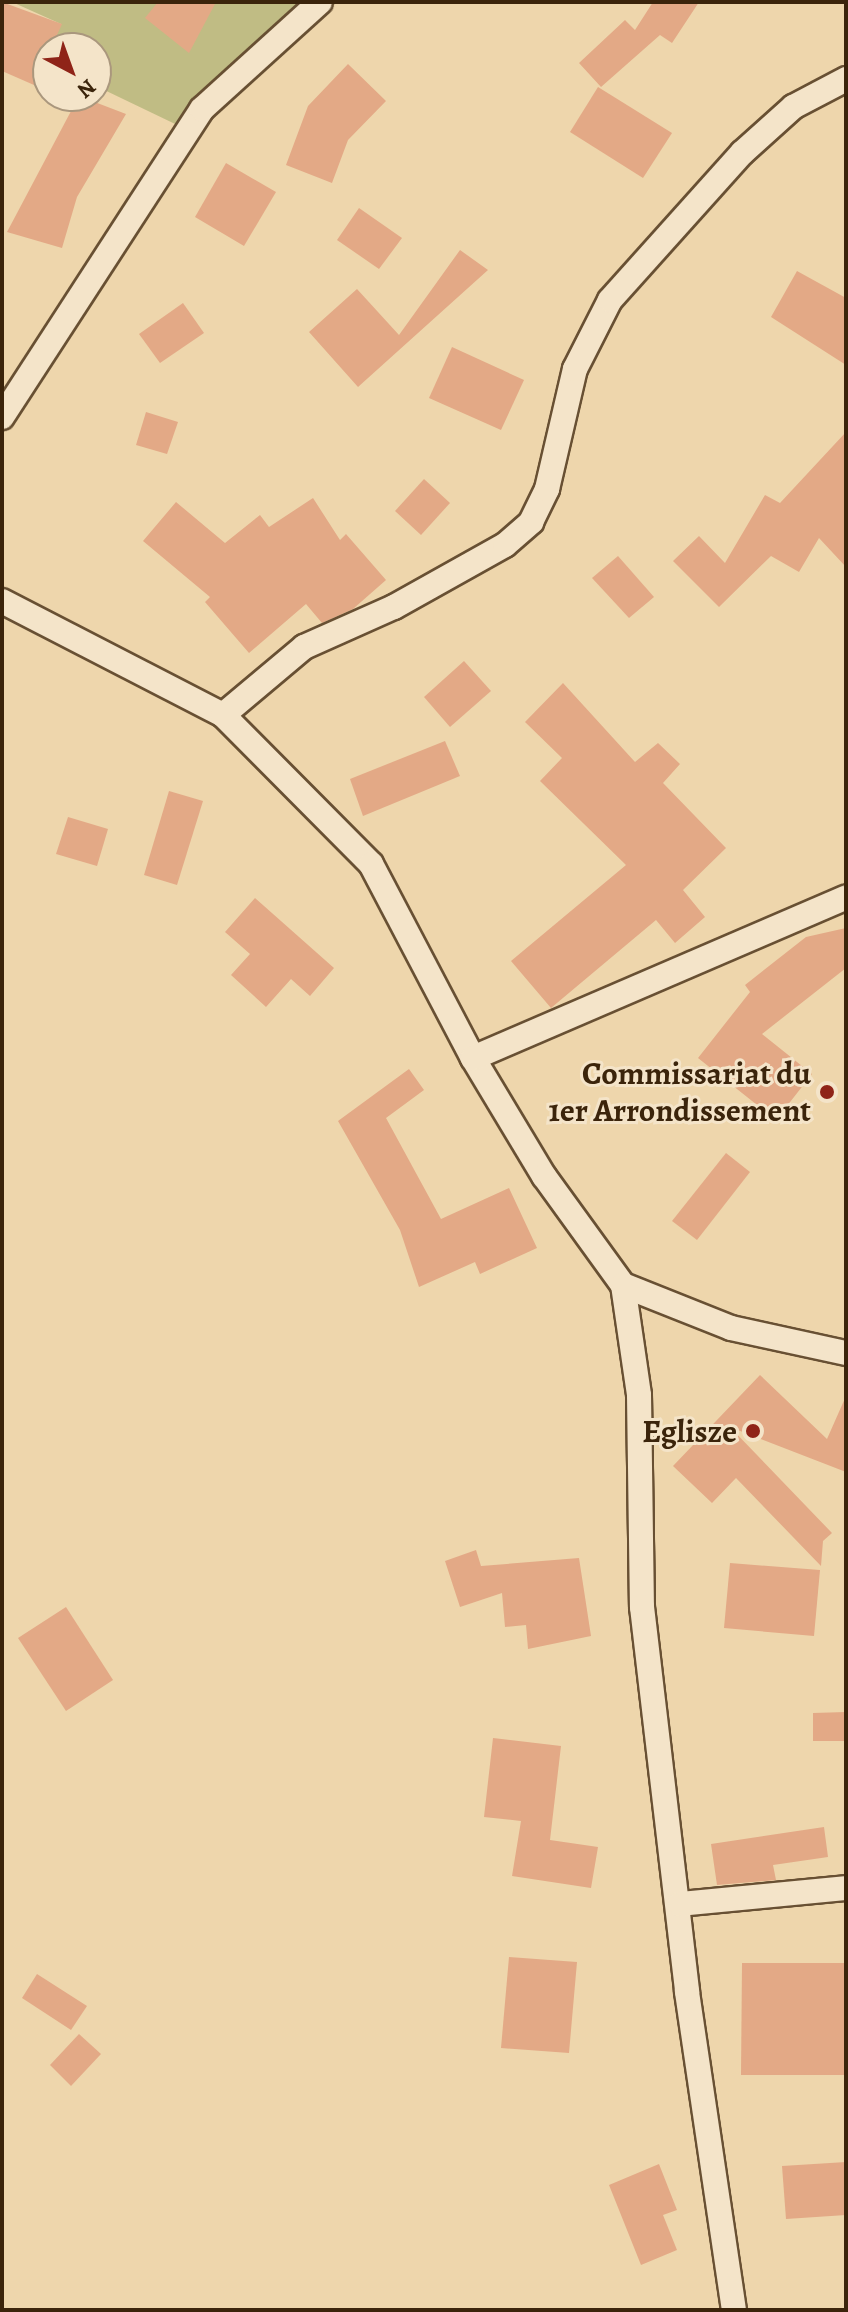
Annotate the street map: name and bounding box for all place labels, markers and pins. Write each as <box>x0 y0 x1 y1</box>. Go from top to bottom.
place label: Commissariat du 1er Arrondissement <box>549 1055 811 1130</box>
marker: Commissariat du 1er Arrondissement <box>818 1083 836 1101</box>
place label: Eglisze <box>642 1412 737 1450</box>
marker: Eglisze <box>744 1422 762 1440</box>

